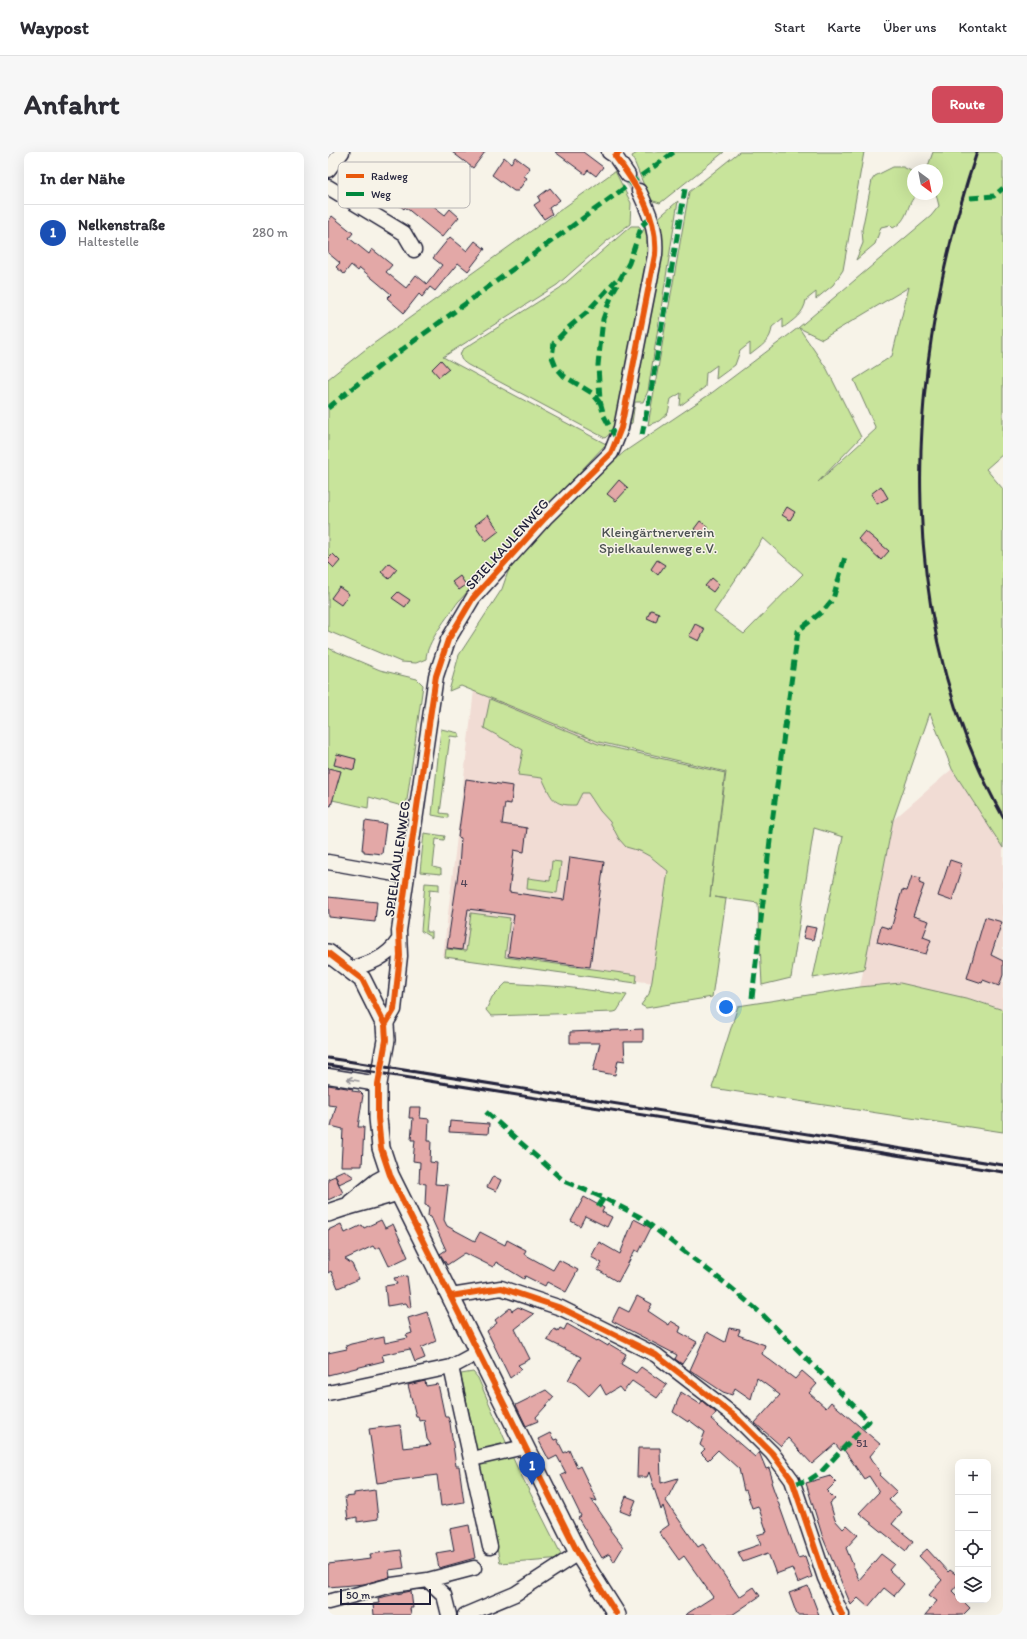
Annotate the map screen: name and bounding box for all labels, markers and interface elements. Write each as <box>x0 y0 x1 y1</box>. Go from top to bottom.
text: Waypost <box>20 16 89 39</box>
text: Start <box>774 19 805 36</box>
text: Karte <box>827 19 861 36</box>
text: Über uns <box>883 19 936 36</box>
text: Kontakt <box>958 19 1007 36</box>
button: Route <box>932 86 1003 123</box>
text: Anfahrt <box>24 87 119 121</box>
legend <box>338 162 470 208</box>
north arrow <box>907 164 943 200</box>
text: In der Nähe <box>40 168 125 188</box>
text: Radweg <box>371 170 408 183</box>
text: Weg <box>371 188 391 201</box>
text: Nelkenstraße <box>78 216 165 234</box>
text: 1 <box>50 225 56 240</box>
text: 280 m <box>252 225 288 240</box>
text: Haltestelle <box>78 234 139 249</box>
street label: SPIELKAULENWEG <box>462 495 553 593</box>
park label: Kleingärtnerverein Spielkaulenweg e.V. <box>599 524 717 557</box>
street label: SPIELKAULENWEG <box>381 800 414 918</box>
house number: 4 <box>460 876 468 890</box>
your location <box>716 997 736 1017</box>
one-way arrow <box>347 1076 360 1084</box>
house number: 51 <box>856 1436 868 1450</box>
pin: 1 <box>519 1452 545 1485</box>
map controls <box>955 1459 991 1603</box>
button: + <box>955 1459 991 1495</box>
button: − <box>955 1495 991 1531</box>
button: locate <box>955 1531 991 1567</box>
button: layers <box>955 1567 991 1603</box>
scale bar <box>340 1587 431 1606</box>
text: 50 m <box>346 1589 370 1602</box>

